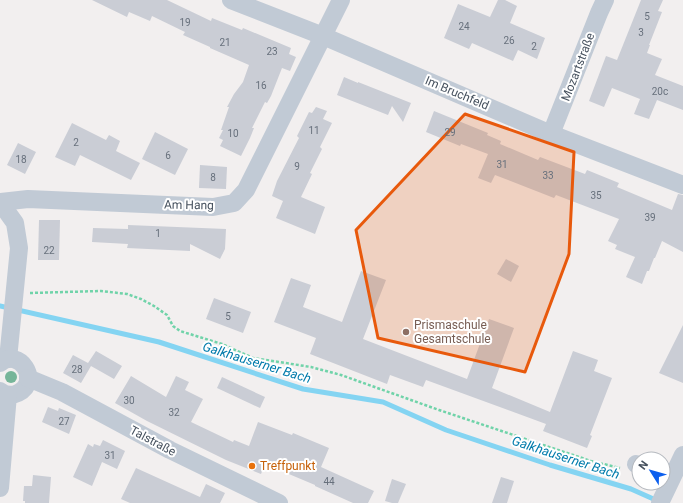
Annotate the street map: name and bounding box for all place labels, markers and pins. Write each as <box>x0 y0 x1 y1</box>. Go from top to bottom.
place label: Prismaschule Gesamtschule <box>414 318 491 346</box>
marker: Prismaschule Gesamtschule <box>401 327 411 337</box>
place label: Treffpunkt <box>260 459 315 473</box>
marker: Treffpunkt <box>247 461 257 471</box>

